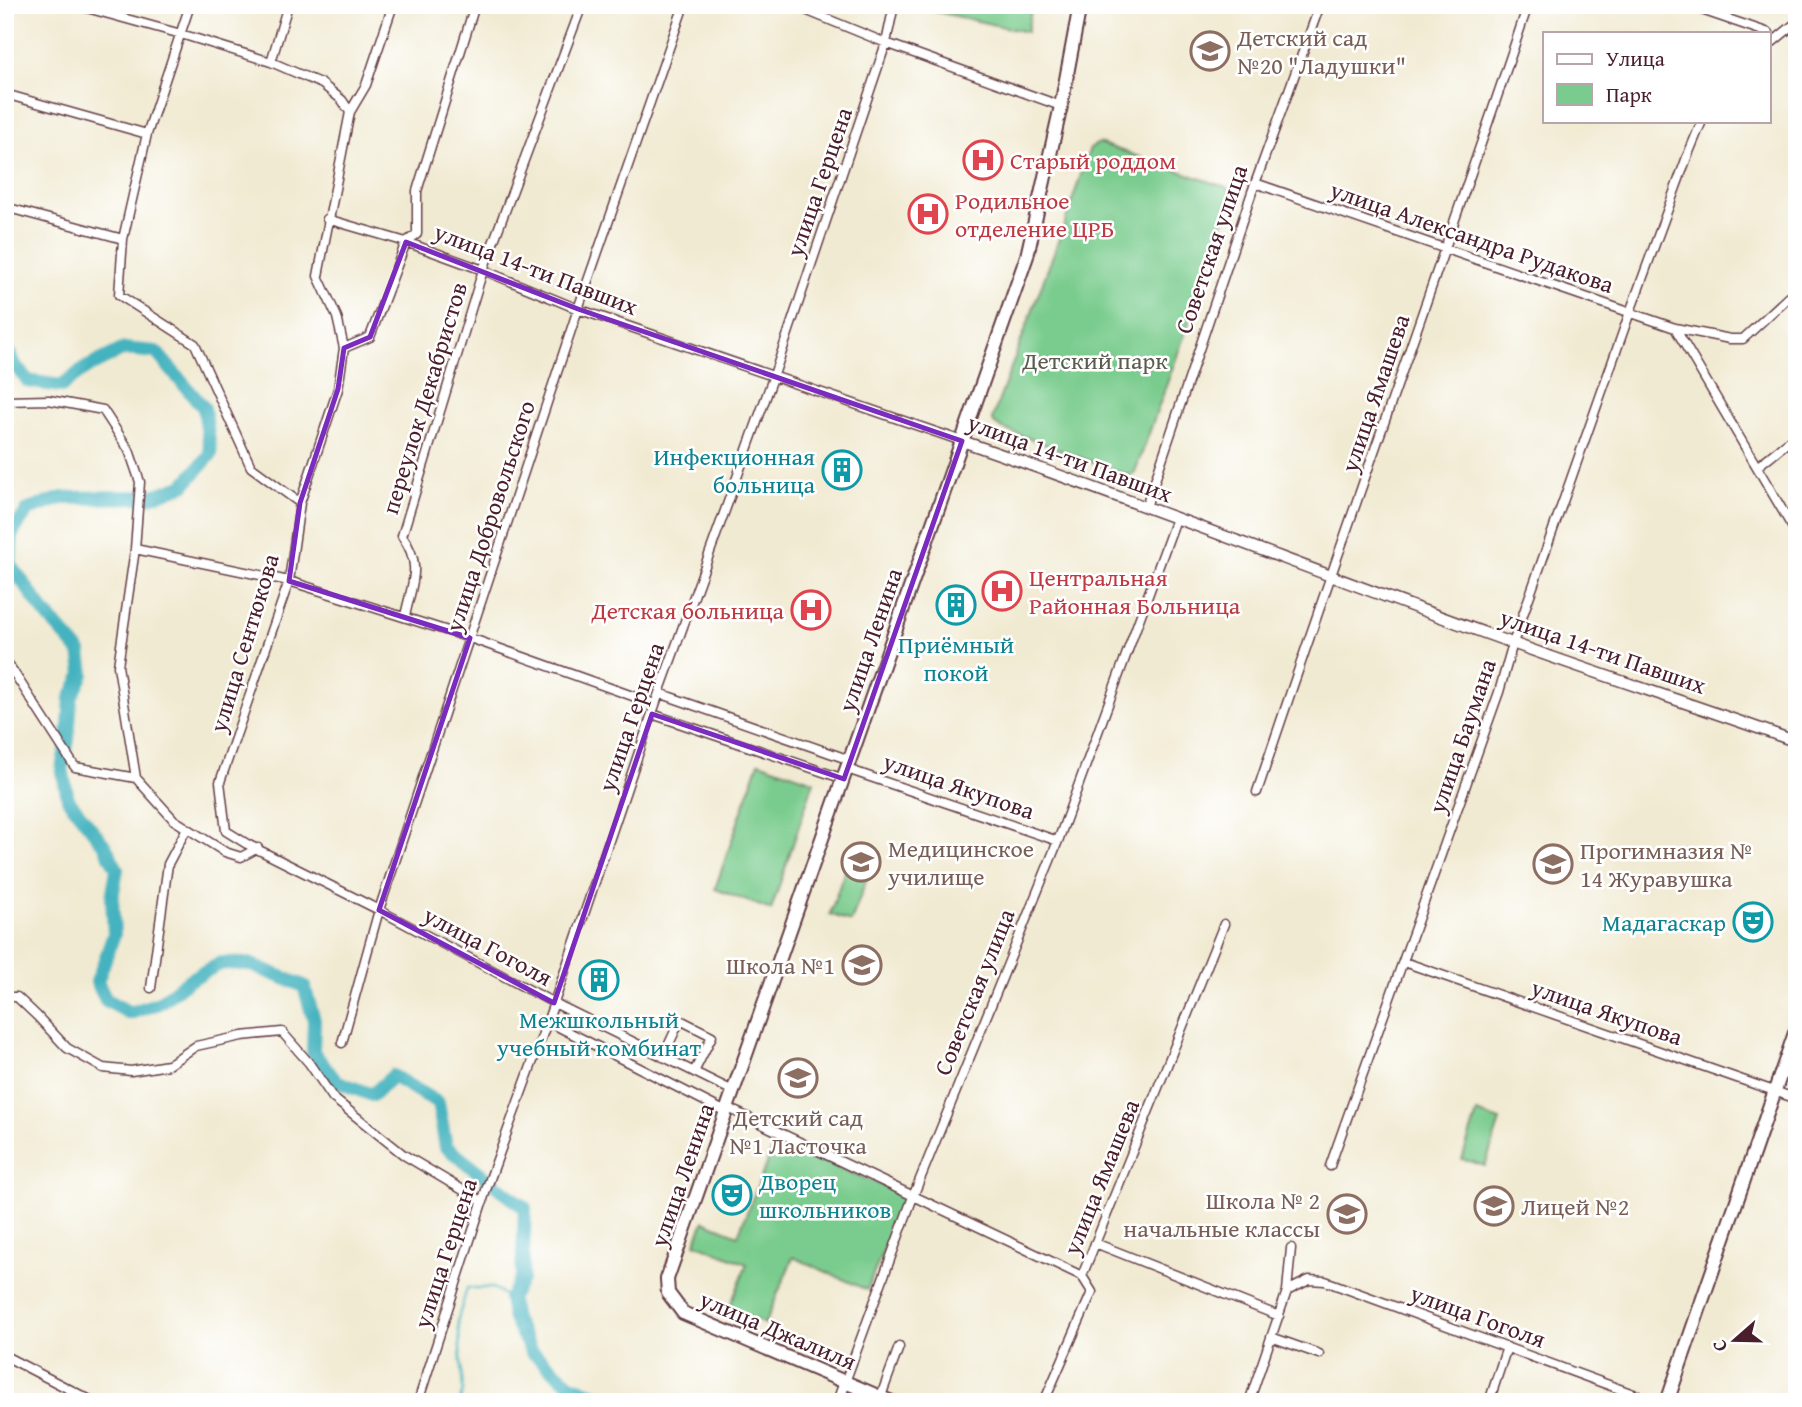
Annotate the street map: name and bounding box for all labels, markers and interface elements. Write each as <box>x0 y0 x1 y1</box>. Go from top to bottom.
place label: Детский сад №20 "Ладушки" <box>1236 20 1406 83</box>
school or university icon: Детский сад №20 "Ладушки" <box>1189 30 1231 72</box>
legend <box>1543 32 1770 122</box>
text: Улица <box>1606 43 1665 74</box>
text: Парк <box>1606 79 1652 110</box>
street label: улица Герцена <box>777 102 861 262</box>
hospital icon: Старый роддом <box>962 139 1004 181</box>
place label: Старый роддом <box>1010 143 1176 178</box>
street label: Советская улица <box>1166 159 1256 338</box>
street label: улица Александра Рудакова <box>1325 172 1619 302</box>
place label: Родильное отделение ЦРБ <box>955 183 1114 246</box>
hospital icon: Родильное отделение ЦРБ <box>907 193 949 235</box>
street label: улица 14-ти Павших <box>428 214 644 324</box>
street label: переулок Декабристов <box>372 278 476 518</box>
street label: улица Ямашева <box>1331 309 1419 478</box>
park label: Детский парк <box>1021 343 1168 378</box>
street label: улица Добровольского <box>436 396 544 637</box>
street label: улица 14-ти Павших <box>962 404 1178 512</box>
place label: Инфекционная больница <box>653 439 816 502</box>
building icon: Инфекционная больница <box>821 449 863 491</box>
street label: улица Сентюкова <box>200 549 288 738</box>
place label: Центральная Районная Больница <box>1029 560 1241 623</box>
street label: улица Ленина <box>829 563 911 718</box>
hospital icon: Центральная Районная Больница <box>981 570 1023 612</box>
building icon: Приёмный покой <box>935 584 977 626</box>
hospital icon: Детская больница <box>790 589 832 631</box>
place label: Детская больница <box>590 593 785 628</box>
street label: улица 14-ти Павших <box>1494 599 1711 703</box>
place label: Приёмный покой <box>898 627 1014 690</box>
street label: улица Герцена <box>589 637 673 797</box>
street label: улица Баумана <box>1419 654 1505 819</box>
street label: улица Якупова <box>878 743 1040 828</box>
place label: Медицинское училище <box>887 831 1034 894</box>
place label: Прогимназия № 14 Журавушка <box>1580 833 1752 896</box>
school or university icon: Медицинское училище <box>840 841 882 883</box>
school or university icon: Прогимназия № 14 Журавушка <box>1532 843 1574 885</box>
street label: улица Гоголя <box>416 897 559 995</box>
theatre icon: Мадагаскар <box>1732 901 1774 943</box>
street label: Советская улица <box>925 903 1024 1080</box>
place label: Мадагаскар <box>1602 905 1726 940</box>
school or university icon: Школа №1 <box>841 944 883 986</box>
place label: Школа №1 <box>726 948 835 983</box>
building icon: Межшкольный учебный комбинат <box>578 959 620 1001</box>
street label: улица Якупова <box>1526 969 1688 1054</box>
place label: Межшкольный учебный комбинат <box>496 1002 702 1065</box>
school or university icon: Детский сад №1 Ласточка <box>777 1057 819 1099</box>
street label: улица Ямашева <box>1053 1093 1148 1261</box>
street label: улица Ленина <box>641 1098 723 1253</box>
place label: Детский сад №1 Ласточка <box>729 1100 867 1163</box>
place label: Дворец школьников <box>758 1164 891 1227</box>
street label: улица Герцена <box>404 1173 486 1334</box>
theatre icon: Дворец школьников <box>711 1174 753 1216</box>
place label: Школа № 2 начальные классы <box>1123 1183 1320 1246</box>
school or university icon: Лицей №2 <box>1473 1185 1515 1227</box>
place label: Лицей №2 <box>1521 1189 1629 1224</box>
school or university icon: Школа № 2 начальные классы <box>1326 1193 1368 1235</box>
street label: улица Гоголя <box>1404 1275 1551 1357</box>
street label: улица Джалиля <box>693 1281 862 1379</box>
north arrow <box>1700 1306 1770 1376</box>
text: С <box>1704 1336 1734 1356</box>

